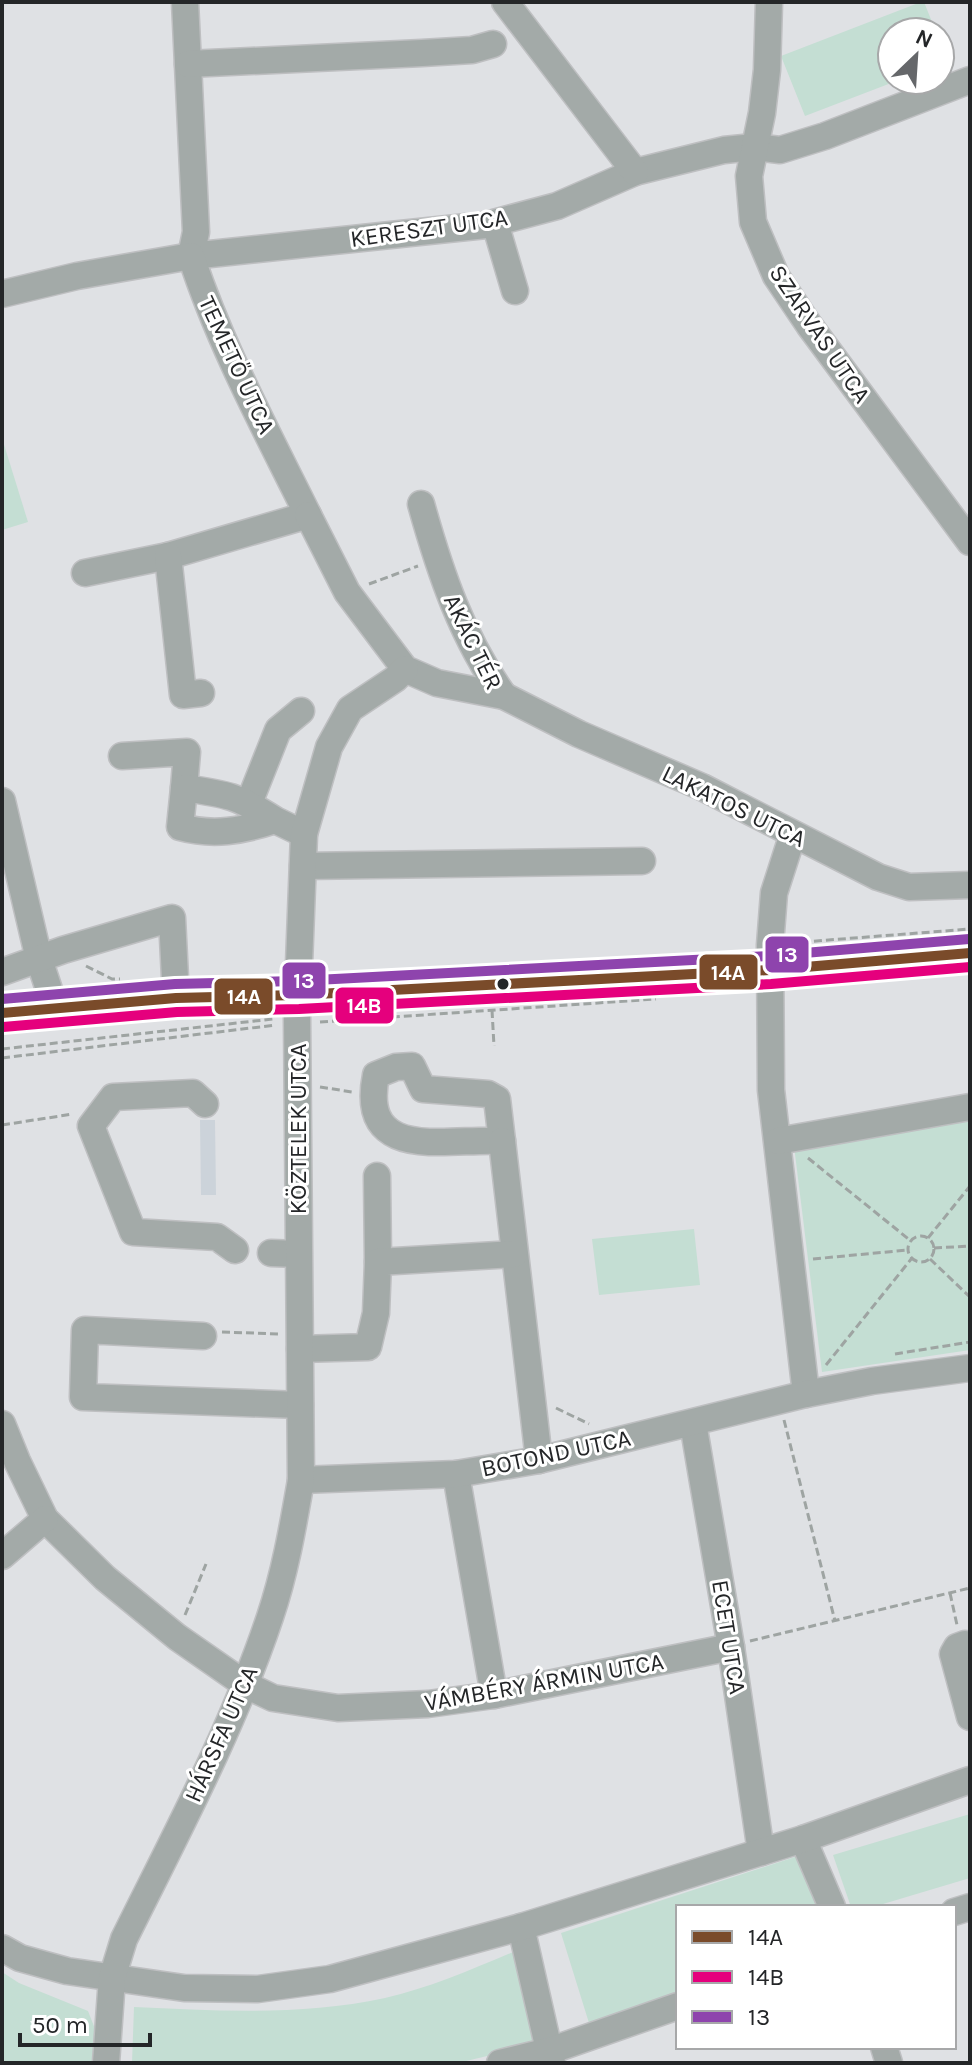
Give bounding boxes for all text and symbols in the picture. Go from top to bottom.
north arrow [876,16,956,96]
text: N [911,24,937,54]
street label: KERESZT UTCA [348,203,510,253]
street label: SZARVAS UTCA [764,260,876,408]
street label: TEMETŐ UTCA [193,292,281,438]
street label: AKÁC TÉR [438,589,509,694]
street label: LAKATOS UTCA [658,759,811,853]
line badge: 13 [764,935,810,974]
text: 13 [776,942,798,968]
line badge: 14A [698,953,759,991]
text: 14A [711,960,746,986]
line badge: 13 [281,961,327,1000]
text: 13 [293,968,315,994]
unlabelled marker [495,976,511,992]
line badge: 14A [213,977,274,1016]
text: 14A [227,984,262,1010]
line badge: 14B [334,986,395,1025]
text: 14B [346,993,382,1019]
street label: KÖZTELEK UTCA [284,1043,312,1214]
street label: BOTOND UTCA [479,1423,633,1483]
street label: ECET UTCA [706,1578,752,1696]
street label: VÁMBÉRY ÁRMIN UTCA [422,1646,666,1717]
street label: HÁRSFA UTCA [178,1661,264,1806]
legend [676,1905,956,2049]
text: 14A [748,1923,783,1951]
text: 14B [748,1963,784,1991]
scale bar [20,1997,150,2047]
text: 13 [748,2003,770,2031]
text: 50 m [32,2011,88,2039]

